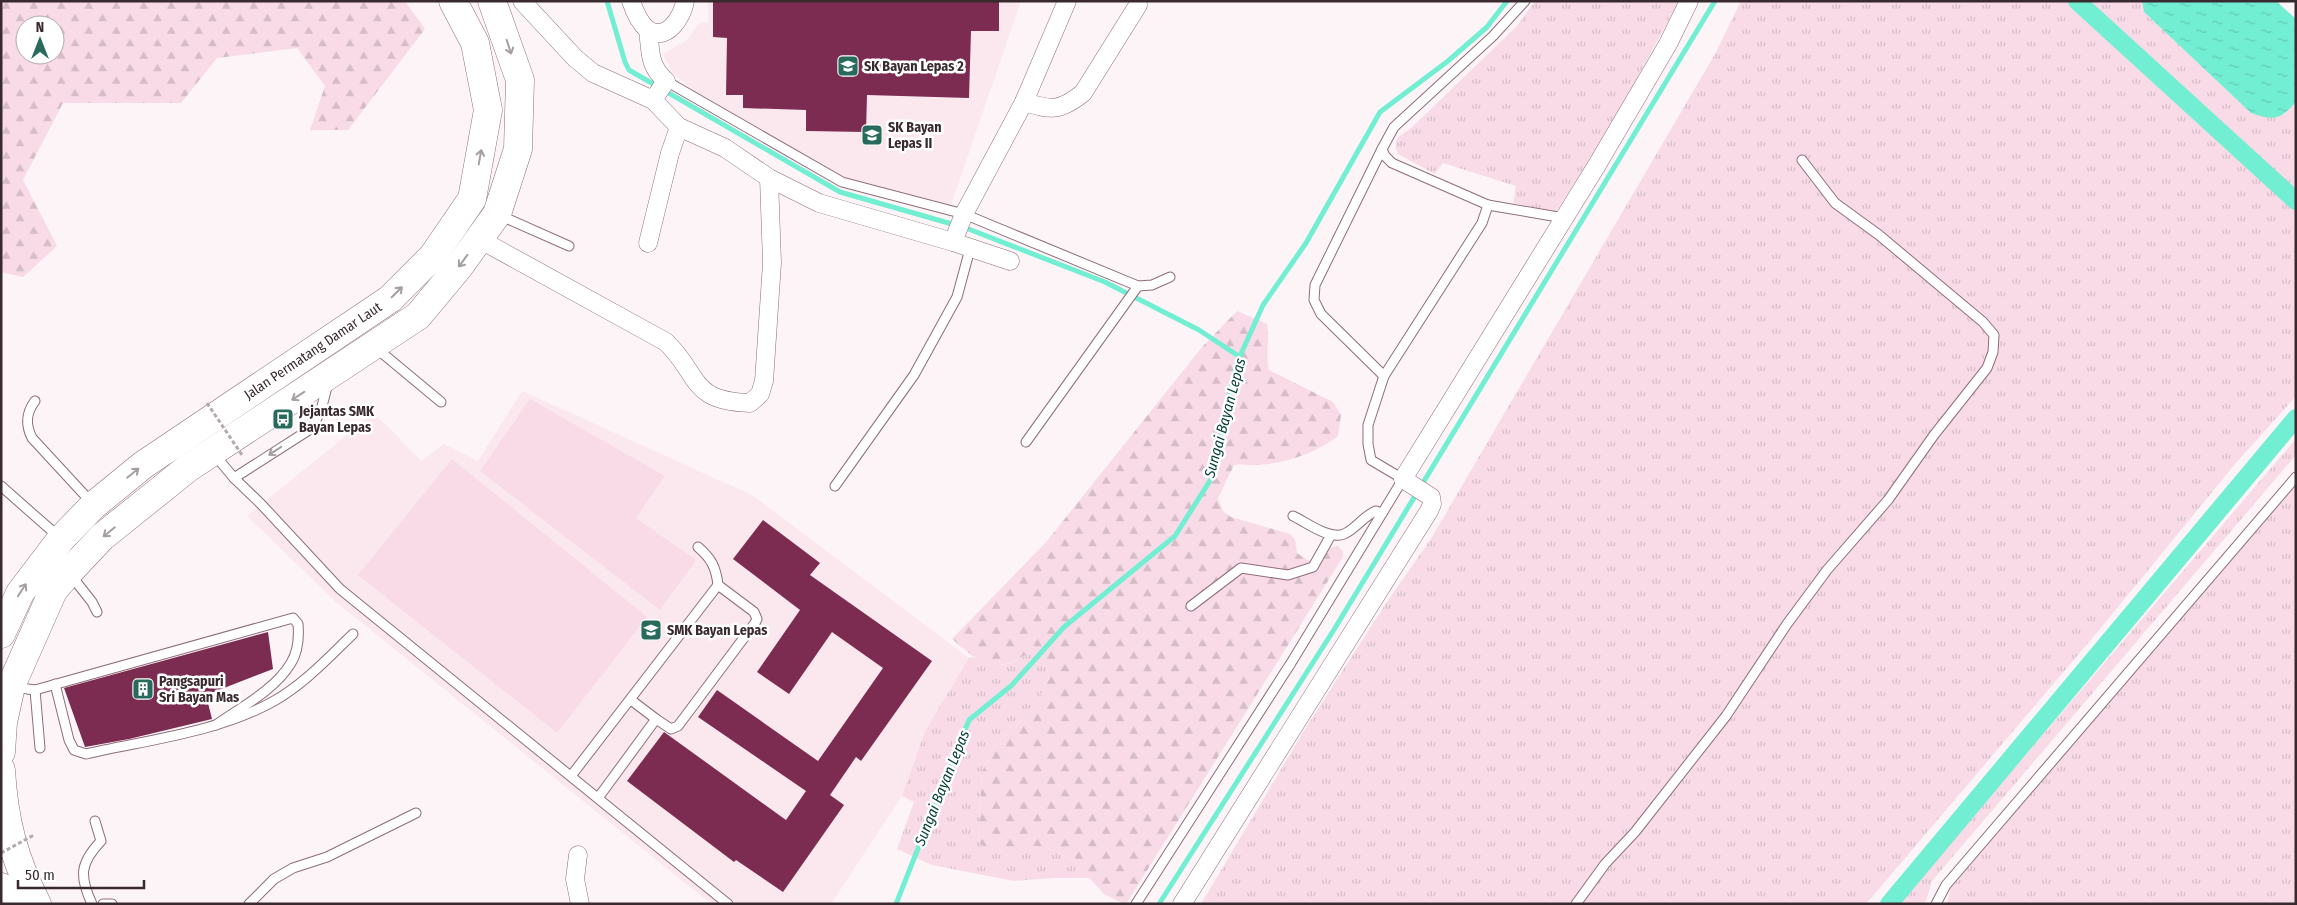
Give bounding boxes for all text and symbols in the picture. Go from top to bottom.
north arrow [15,15,65,65]
text: N [36,19,44,36]
one-way arrow [505,39,515,55]
school or university icon: SK Bayan Lepas 2 [836,54,860,78]
place label: SK Bayan Lepas 2 [864,58,964,75]
place label: SK Bayan Lepas II [888,119,942,152]
school or university icon: SK Bayan Lepas II [860,123,884,147]
one-way arrow [475,150,485,166]
one-way arrow [457,254,468,267]
one-way arrow [391,286,403,298]
street label: Jalan Permatang Damar Laut [241,298,385,403]
water label: Sungai Bayan Lepas [1200,356,1250,481]
one-way arrow [291,391,305,401]
place label: Jejantas SMK Bayan Lepas [298,403,375,436]
bus stop icon: Jejantas SMK Bayan Lepas [271,407,295,431]
one-way arrow [269,447,283,457]
one-way arrow [127,468,140,479]
one-way arrow [103,526,116,537]
one-way arrow [18,584,28,598]
school or university icon: SMK Bayan Lepas [639,618,663,642]
place label: SMK Bayan Lepas [667,622,767,639]
place label: Pangsapuri Sri Bayan Mas [159,673,239,706]
building icon: Pangsapuri Sri Bayan Mas [131,677,155,701]
water label: Sungai Bayan Lepas [910,727,974,849]
scale bar [18,858,144,890]
text: 50 m [25,866,55,884]

